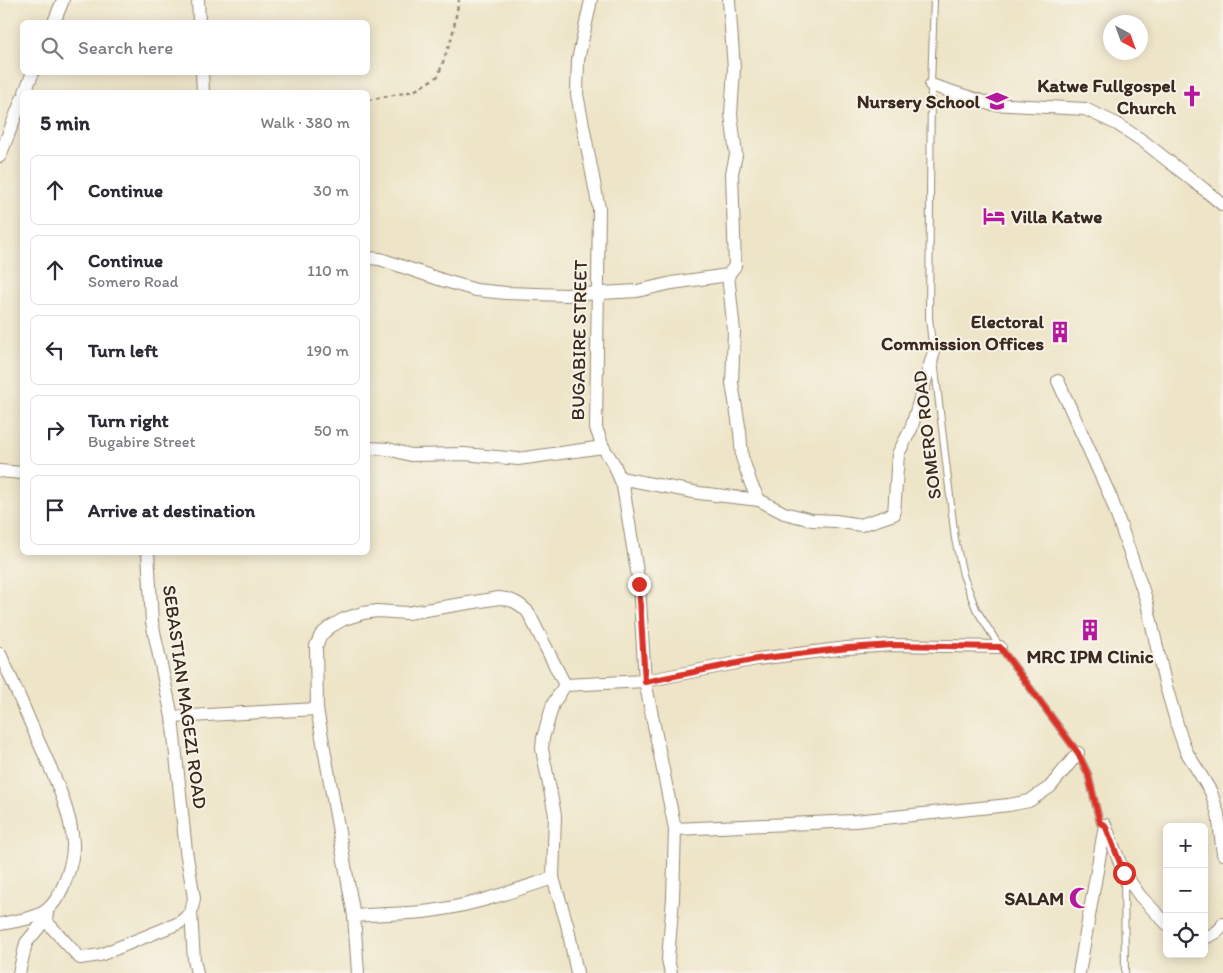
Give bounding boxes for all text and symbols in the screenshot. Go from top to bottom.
north arrow [1103,15,1148,60]
search box [20,20,370,75]
icon: search [38,34,66,62]
text: Search here [78,36,173,59]
place label: Katwe Fullgospel Church [1037,74,1177,119]
church icon: Katwe Fullgospel Church [1179,83,1205,109]
school or university icon: Nursery School [984,88,1010,114]
place label: Nursery School [857,90,981,113]
text: 5 min [40,110,90,135]
text: Walk · 380 m [260,113,350,132]
icon: ahead [41,176,69,204]
text: Continue [88,179,163,202]
text: 30 m [313,181,349,200]
hotel icon: Villa Katwe [981,203,1007,229]
place label: Villa Katwe [1011,205,1102,228]
text: Continue [88,249,163,272]
icon: ahead [41,256,69,284]
street label: BUGABIRE STREET [566,259,592,420]
text: 110 m [307,261,349,280]
text: Somero Road [88,272,178,291]
place label: Electoral Commission Offices [881,310,1045,355]
building icon: Electoral Commission Offices [1047,319,1073,345]
icon: left [41,336,69,364]
text: Turn left [88,339,158,362]
text: 190 m [306,341,349,360]
street label: SOMERO ROAD [908,369,946,501]
text: Turn right [88,409,169,432]
icon: right [41,416,69,444]
text: 50 m [314,421,349,440]
text: Bugabire Street [88,432,196,451]
icon: arrive [41,496,69,524]
text: Arrive at destination [88,499,255,522]
route end [628,573,651,596]
street label: SEBASTIAN MAGEZI ROAD [158,584,212,810]
building icon: MRC IPM Clinic [1077,617,1103,643]
place label: MRC IPM Clinic [1026,645,1154,668]
map controls [1163,823,1208,958]
button: + [1163,823,1208,868]
route start [1113,862,1136,885]
button: − [1163,868,1208,913]
mosque icon: SALAM [1067,885,1093,911]
place label: SALAM [1005,887,1064,910]
button: locate [1163,913,1208,958]

